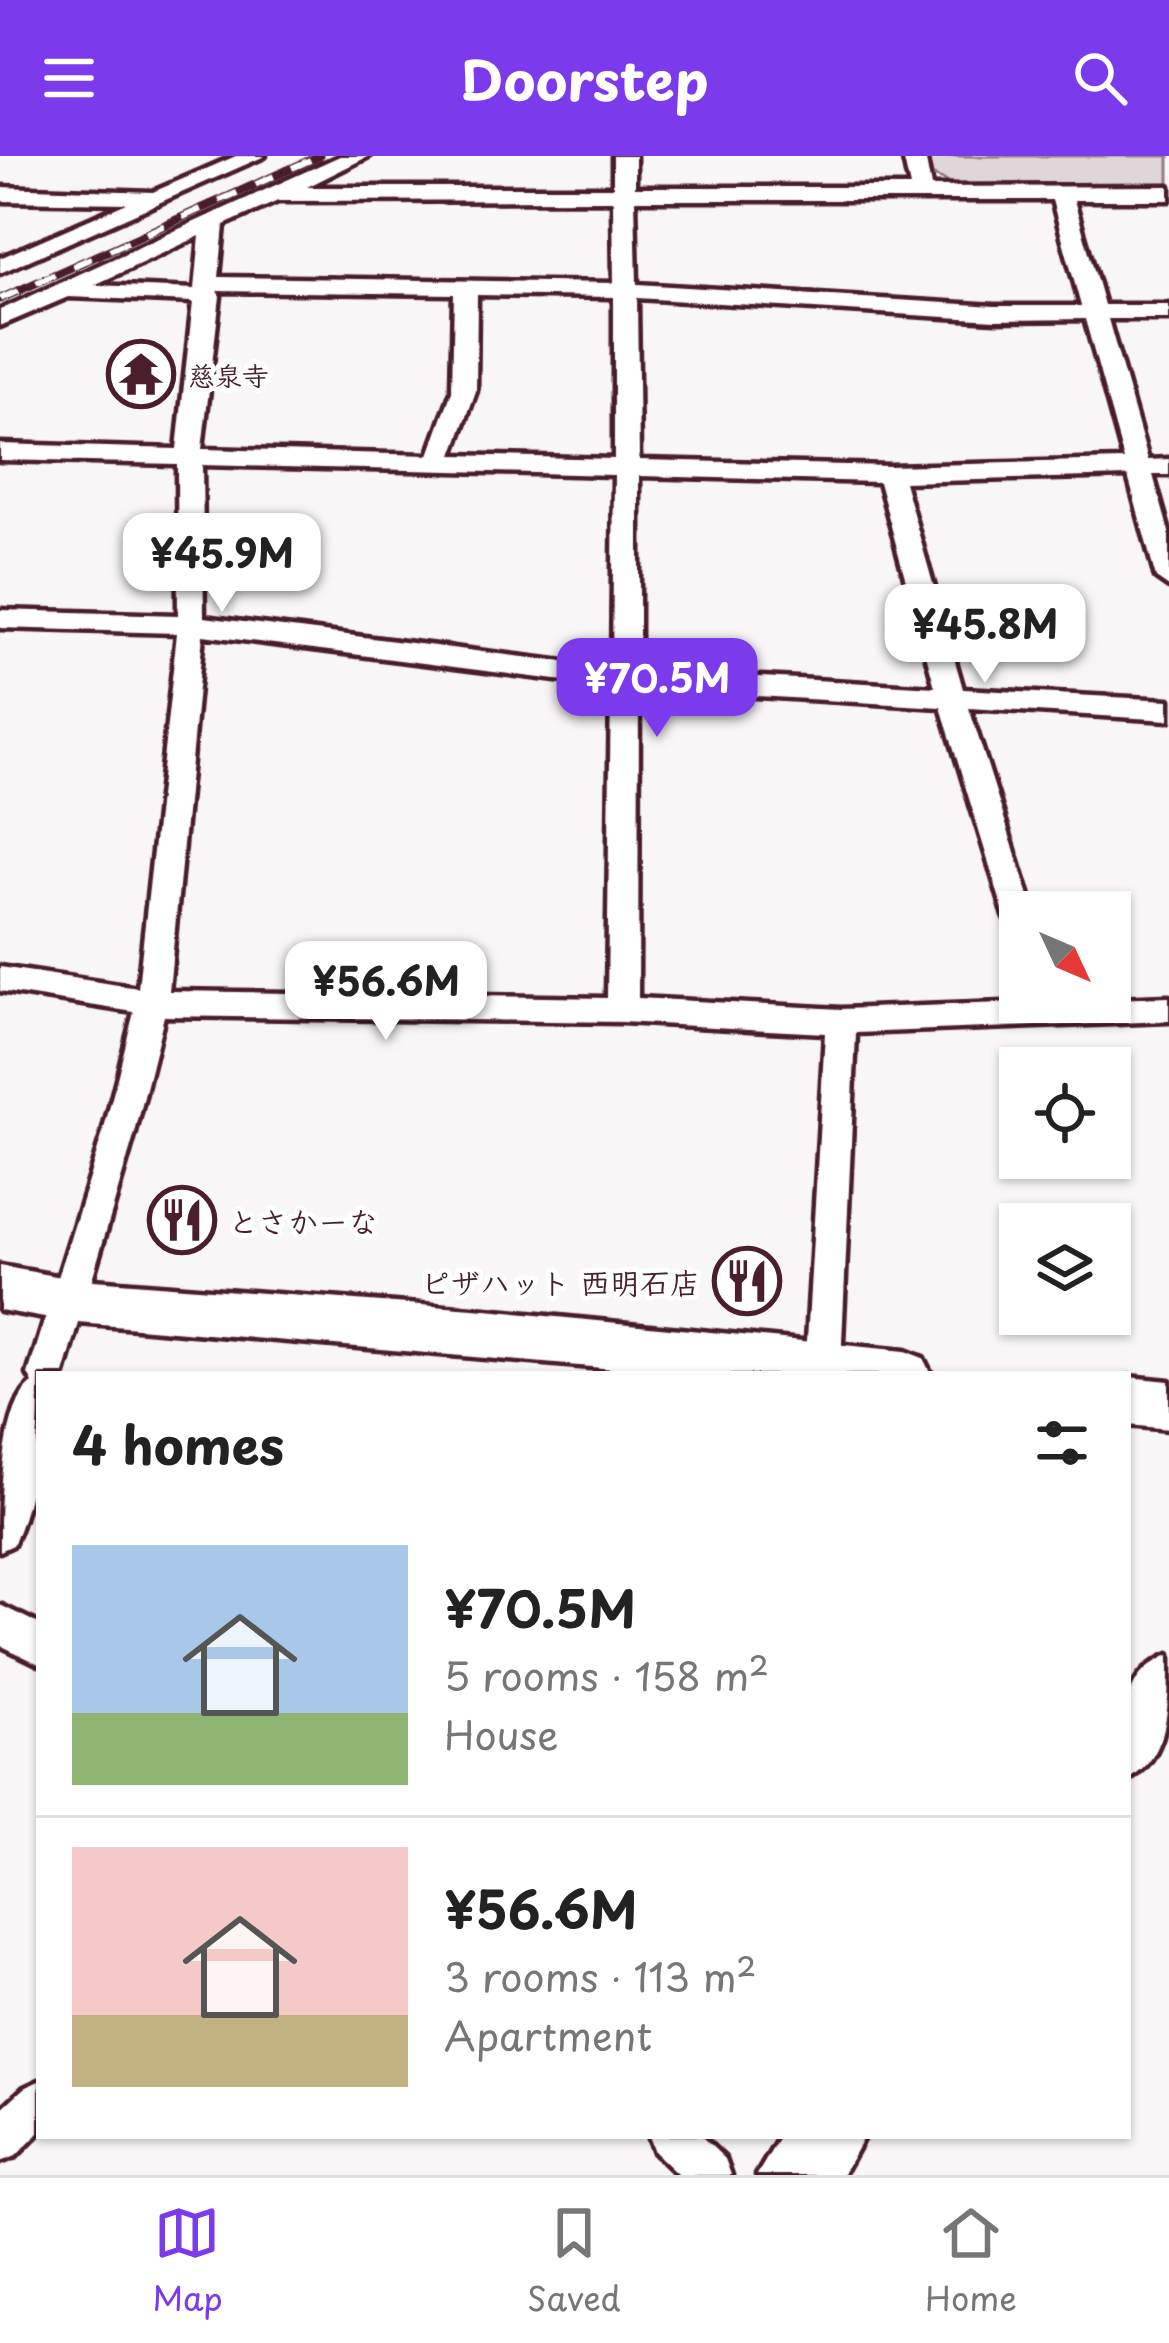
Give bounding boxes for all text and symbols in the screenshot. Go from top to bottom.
text: Doorstep [460,38,709,119]
icon: menu [36,45,102,111]
icon: search [1067,45,1133,111]
temple icon: 慈泉寺 [106,339,176,409]
place label: 慈泉寺 [188,354,269,395]
pin: ¥45.9M [124,513,320,615]
text: ¥45.9M [150,522,294,581]
pin: ¥45.8M [887,584,1083,686]
text: ¥45.8M [912,593,1058,652]
pin: ¥70.5M [559,638,755,740]
text: ¥70.5M [584,647,730,706]
north arrow [999,891,1131,1023]
map controls [999,891,1131,1335]
pin: ¥56.6M [288,941,484,1043]
text: ¥56.6M [312,950,460,1009]
button: locate [999,1047,1131,1179]
restaurant icon: とさかーな [147,1185,217,1255]
place label: とさかーな [228,1198,378,1243]
button: layers [999,1203,1131,1335]
restaurant icon: ピザハット 西明石店 [712,1246,782,1316]
place label: ピザハット 西明石店 [420,1259,700,1304]
text: 4 homes [72,1405,284,1482]
icon: filters [1029,1410,1095,1476]
text: ¥70.5M [444,1568,636,1645]
icon: home [168,1593,312,1737]
text: 5 rooms · 158 m² [444,1645,769,1704]
text: House [444,1704,558,1763]
text: ¥56.6M [444,1869,638,1946]
icon: home [168,1895,312,2039]
text: 3 rooms · 113 m² [444,1946,757,2005]
text: Apartment [444,2005,652,2064]
tab: Map [152,2200,223,2322]
tab: Saved [527,2200,621,2322]
tab: Home [925,2200,1017,2322]

